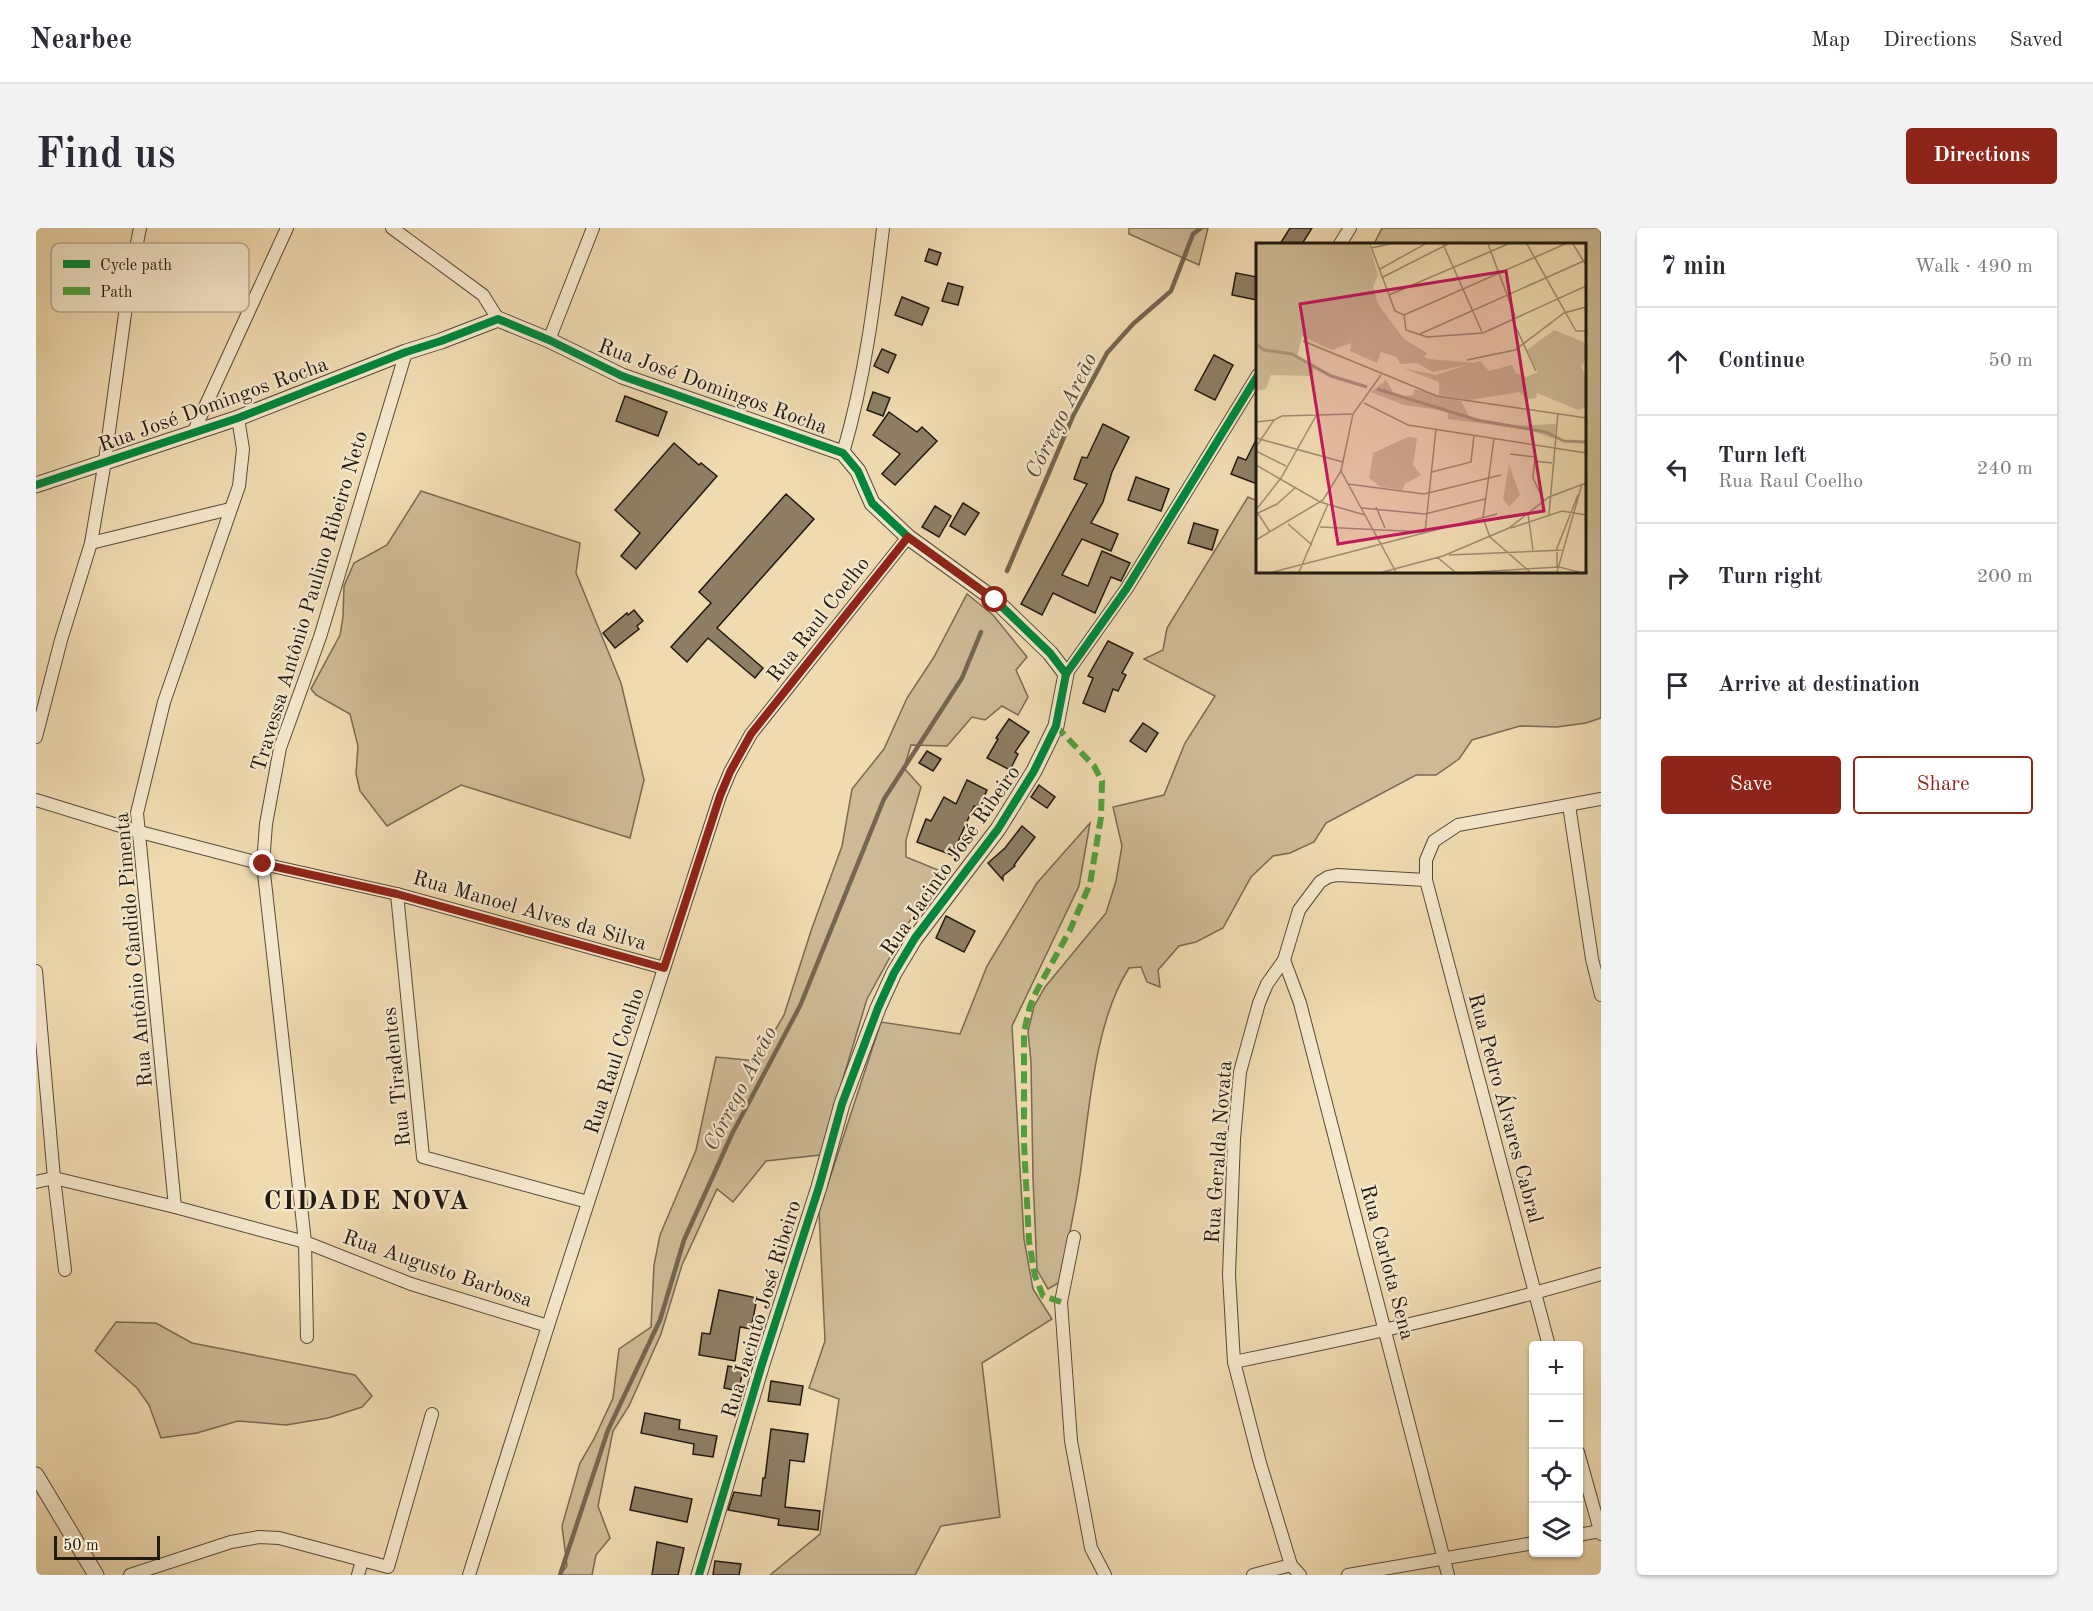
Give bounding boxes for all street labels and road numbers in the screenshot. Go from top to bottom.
street label: Rua José Domingos Rocha [595,336,830,439]
street label: Rua José Domingos Rocha [96,354,331,457]
street label: Travessa Antônio Paulino Ribeiro Neto [248,429,372,774]
street label: Rua Raul Coelho [764,553,874,686]
street label: Rua Jacinto José Ribeiro [878,762,1025,960]
street label: Rua Antônio Cândido Pimenta [112,811,157,1088]
street label: Rua Manoel Alves da Silva [410,868,649,955]
street label: Rua Raul Coelho [582,986,649,1137]
street label: Rua Pedro Álvares Cabral [1464,990,1549,1226]
street label: Rua Tiradentes [380,1006,415,1148]
street label: Rua Geralda Novata [1203,1060,1236,1244]
street label: Rua Carlota Sena [1356,1183,1417,1342]
street label: Rua Jacinto José Ribeiro [719,1198,806,1421]
street label: Rua Augusto Barbosa [340,1227,535,1312]

